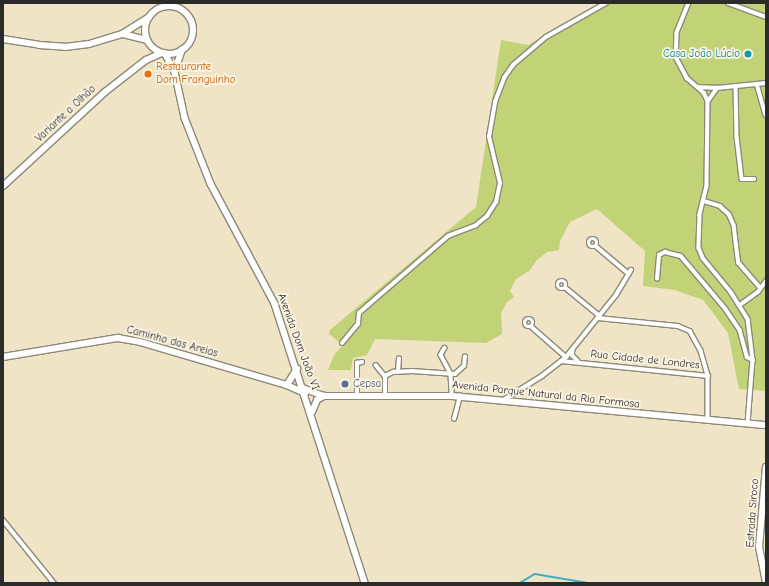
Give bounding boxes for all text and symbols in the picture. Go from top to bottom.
place label: Casa João Lúcio [663,47,740,61]
marker: Casa João Lúcio [743,49,753,59]
place label: Restaurante Dom Franguinho [156,61,236,87]
marker: Restaurante Dom Franguinho [143,69,153,79]
street label: Variante a Olhão [33,83,99,145]
street label: Avenida Dom João VI [274,292,322,392]
street label: Caminho das Areias [125,323,219,361]
street label: Rua Cidade de Londres [590,348,700,372]
place label: Cepsa [353,377,381,391]
marker: Cepsa [340,379,350,389]
street label: Avenida Parque Natural da Ria Formosa [452,379,640,411]
street label: Estrada Siroco [744,478,762,548]

